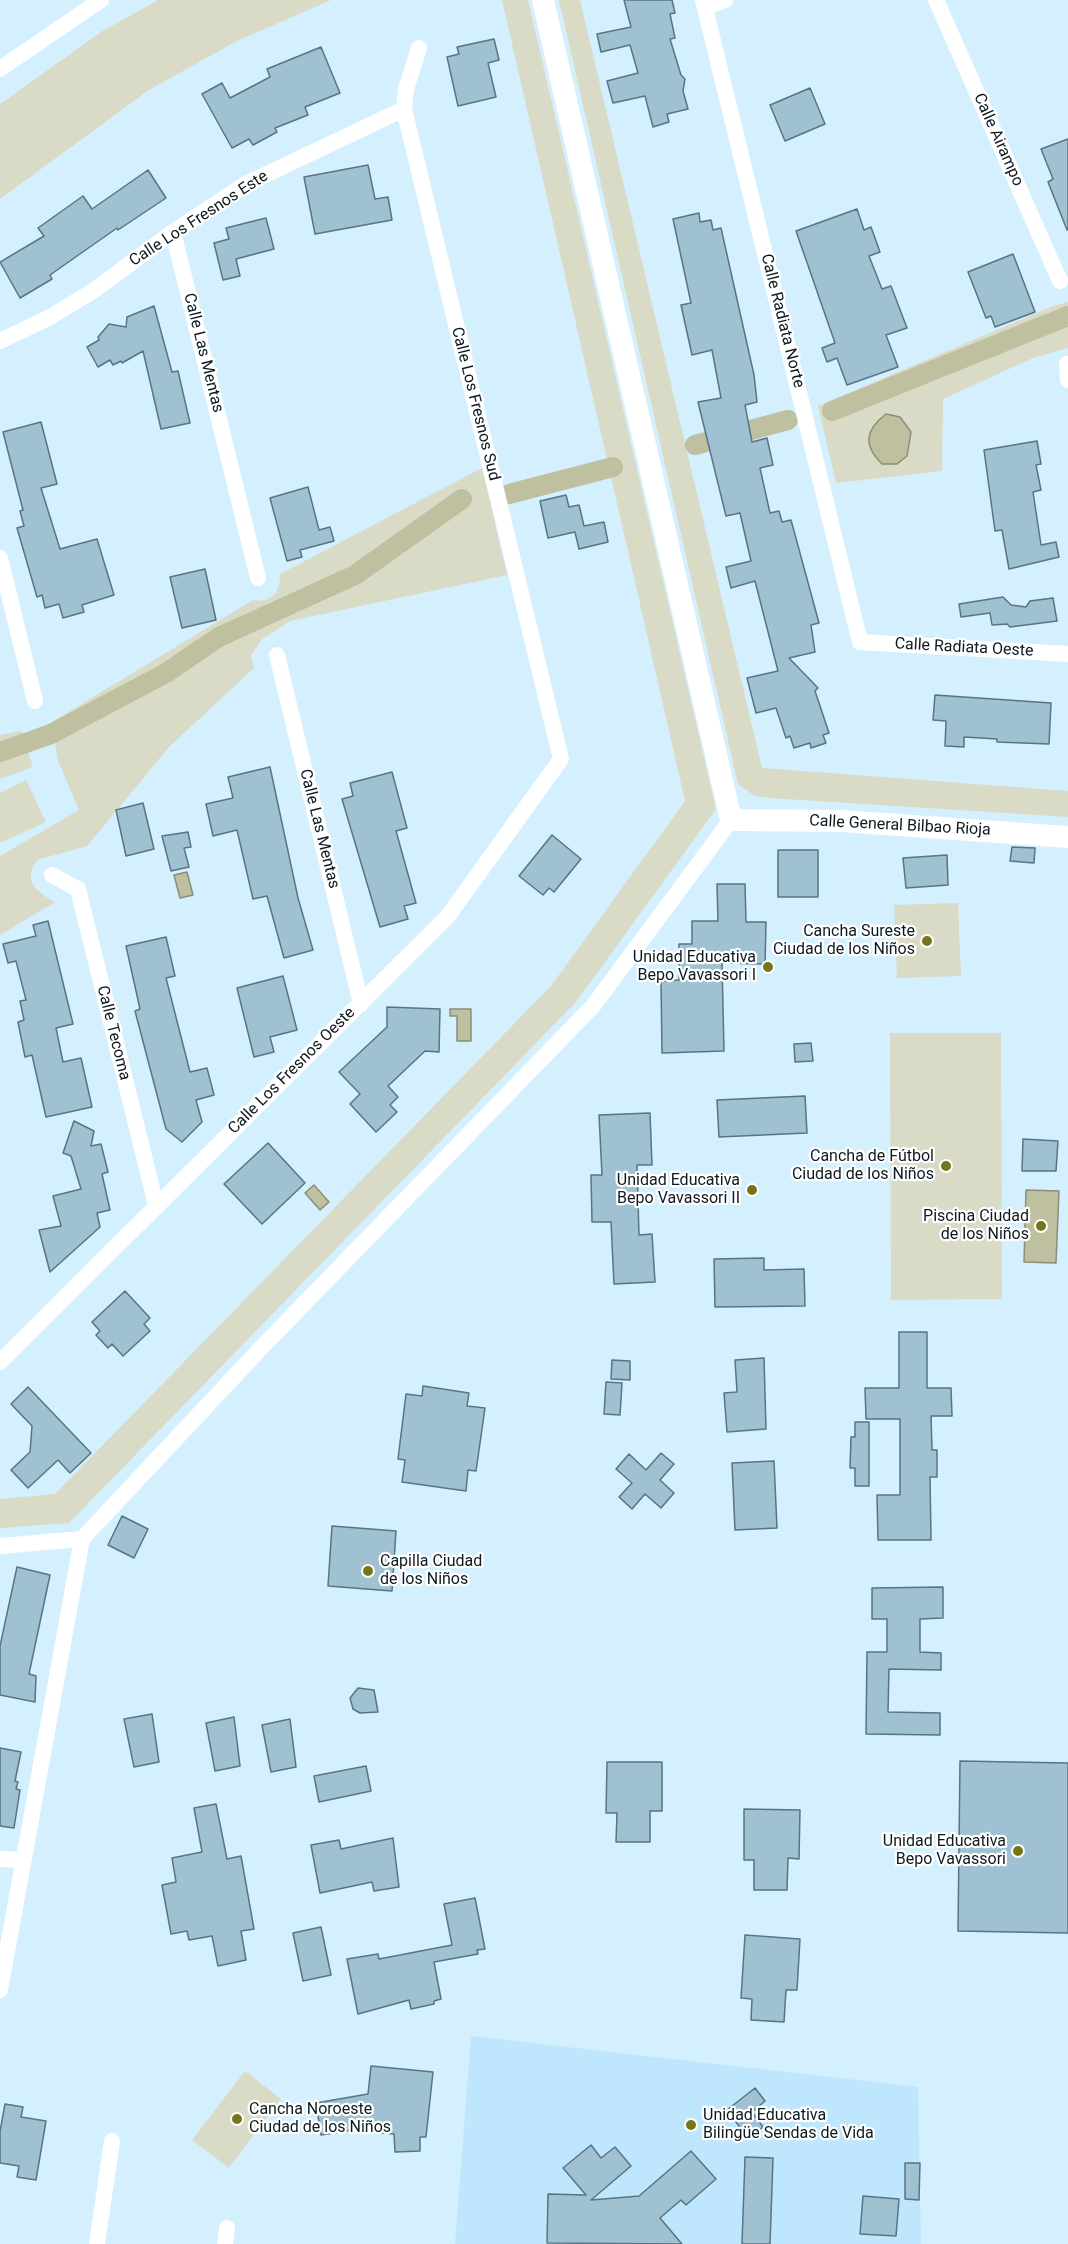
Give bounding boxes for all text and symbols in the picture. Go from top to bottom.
street label: Calle Airampo [969,91,1027,189]
street label: Calle Los Fresnos Este [126,167,272,271]
street label: Calle Radiata Norte [756,252,808,390]
street label: Calle Las Mentas [179,291,227,415]
street label: Calle Los Fresnos Sud [447,325,503,483]
street label: Calle Radiata Oeste [894,635,1034,661]
street label: Calle Las Mentas [295,767,343,891]
street label: Calle General Bilbao Rioja [809,812,991,840]
place label: Cancha Sureste Ciudad de los Niños [773,922,915,960]
marker: Cancha Sureste Ciudad de los Niños [920,934,934,948]
place label: Unidad Educativa Bepo Vavassori I [633,948,756,986]
marker: Unidad Educativa Bepo Vavassori I [761,960,775,974]
street label: Calle Tecoma [92,984,134,1082]
street label: Calle Los Fresnos Oeste [225,1004,359,1138]
place label: Cancha de Fútbol Ciudad de los Niños [792,1147,934,1185]
marker: Cancha de Fútbol Ciudad de los Niños [939,1159,953,1173]
place label: Unidad Educativa Bepo Vavassori II [617,1171,740,1209]
marker: Unidad Educativa Bepo Vavassori II [745,1183,759,1197]
place label: Piscina Ciudad de los Niños [923,1207,1029,1245]
marker: Piscina Ciudad de los Niños [1034,1219,1048,1233]
place label: Capilla Ciudad de los Niños [380,1552,482,1590]
marker: Capilla Ciudad de los Niños [361,1564,375,1578]
place label: Unidad Educativa Bepo Vavassori [883,1832,1006,1870]
marker: Unidad Educativa Bepo Vavassori [1011,1844,1025,1858]
place label: Cancha Noroeste Ciudad de los Niños [249,2100,391,2138]
place label: Unidad Educativa Bilingüe Sendas de Vida [703,2106,874,2144]
marker: Cancha Noroeste Ciudad de los Niños [230,2112,244,2126]
marker: Unidad Educativa Bilingüe Sendas de Vida [684,2118,698,2132]

